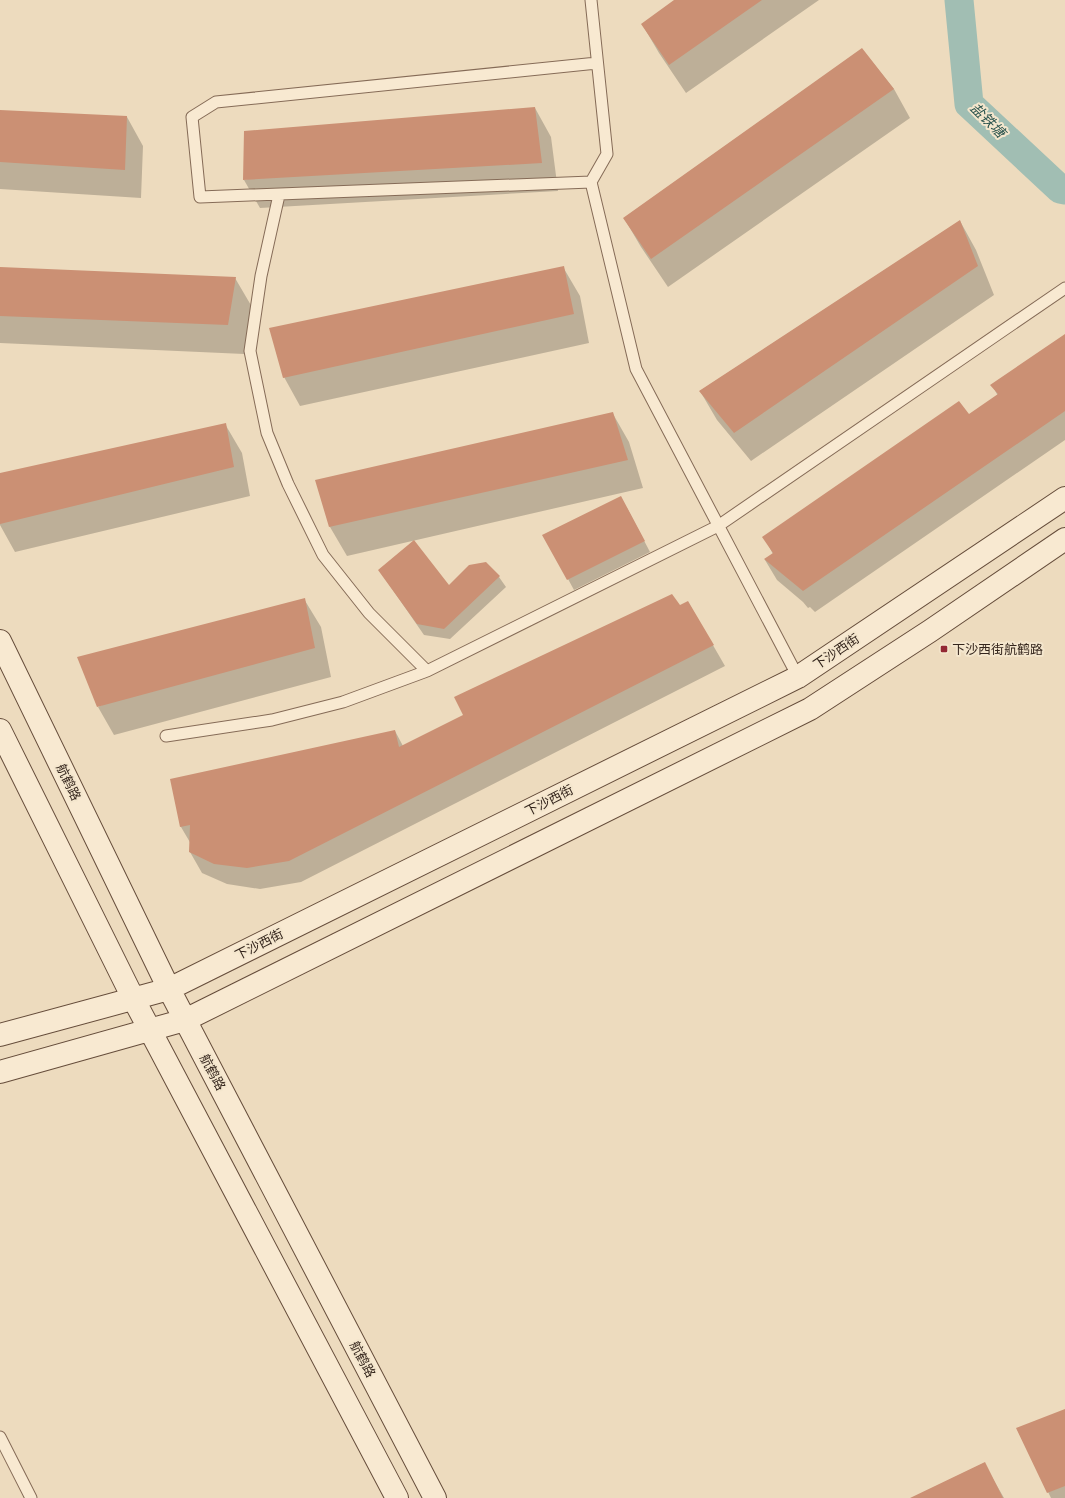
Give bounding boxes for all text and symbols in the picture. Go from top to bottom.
water label: 盐铁塘 [967,97,1012,143]
street label: 下沙西街 [809,628,863,673]
place label: 下沙西街航鹤路 [952,639,1043,658]
marker: 下沙西街航鹤路 [939,644,949,654]
street label: 航鹤路 [52,760,87,803]
street label: 下沙西街 [521,779,576,820]
street label: 下沙西街 [231,923,286,964]
street label: 航鹤路 [196,1050,231,1093]
street label: 航鹤路 [346,1337,381,1380]

